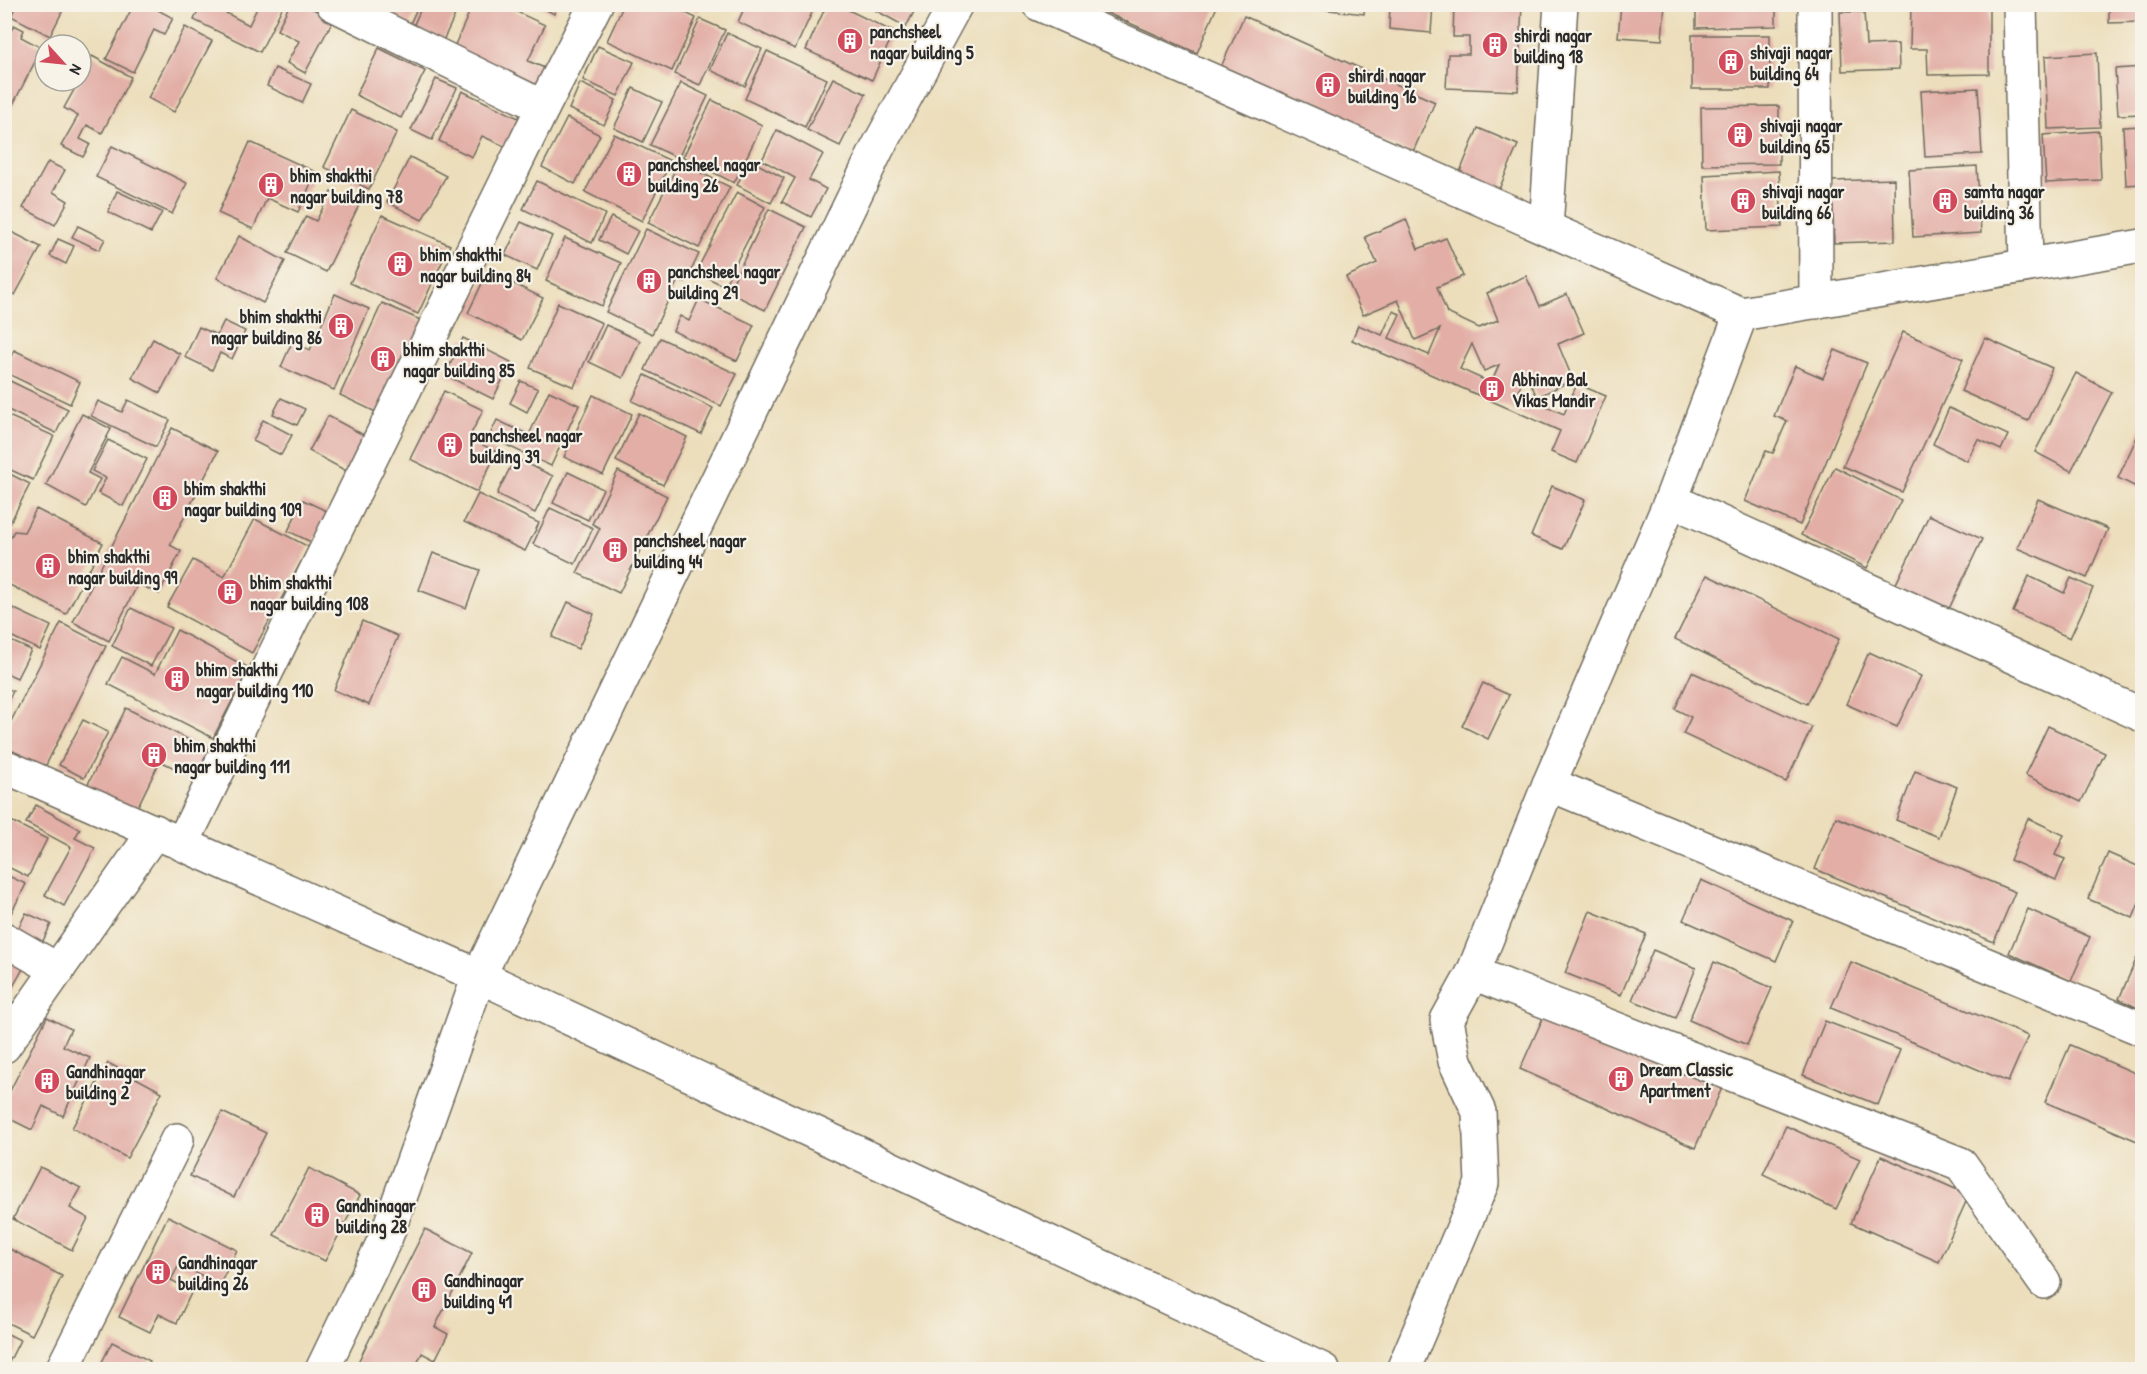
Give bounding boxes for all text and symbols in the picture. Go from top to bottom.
place label: panchsheel nagar building 5 [870,19,974,66]
place label: shirdi nagar building 18 [1514,23,1592,70]
building icon: panchsheel nagar building 5 [835,26,865,56]
building icon: shirdi nagar building 18 [1480,30,1510,60]
north arrow [33,33,93,93]
place label: shivaji nagar building 64 [1750,40,1832,87]
building icon: shivaji nagar building 64 [1716,47,1746,77]
text: N [64,61,88,79]
place label: shirdi nagar building 16 [1348,63,1426,110]
building icon: shirdi nagar building 16 [1313,70,1343,100]
place label: shivaji nagar building 65 [1760,113,1842,160]
building icon: shivaji nagar building 65 [1725,120,1755,150]
place label: panchsheel nagar building 26 [648,152,760,199]
building icon: panchsheel nagar building 26 [614,159,644,189]
place label: bhim shakthi nagar building 78 [290,163,403,210]
building icon: bhim shakthi nagar building 78 [256,170,286,200]
place label: shivaji nagar building 66 [1762,179,1844,226]
place label: samta nagar building 36 [1964,179,2045,226]
building icon: shivaji nagar building 66 [1728,186,1758,216]
building icon: samta nagar building 36 [1930,186,1960,216]
place label: bhim shakthi nagar building 84 [420,242,531,289]
building icon: bhim shakthi nagar building 84 [385,249,415,279]
place label: panchsheel nagar building 29 [668,259,780,306]
building icon: panchsheel nagar building 29 [634,266,664,296]
place label: bhim shakthi nagar building 86 [211,304,322,351]
building icon: bhim shakthi nagar building 86 [326,311,356,341]
place label: bhim shakthi nagar building 85 [403,337,515,384]
building icon: bhim shakthi nagar building 85 [368,344,398,374]
place label: Abhinav Bal Vikas Mandir [1512,367,1596,413]
building icon: Abhinav Bal Vikas Mandir [1477,374,1507,404]
place label: panchsheel nagar building 39 [470,423,582,470]
building icon: panchsheel nagar building 39 [435,430,465,460]
place label: bhim shakthi nagar building 109 [184,476,302,523]
building icon: bhim shakthi nagar building 109 [150,483,180,513]
place label: panchsheel nagar building 44 [634,528,746,575]
building icon: panchsheel nagar building 44 [600,535,630,565]
place label: bhim shakthi nagar building 99 [68,544,178,591]
building icon: bhim shakthi nagar building 99 [33,551,63,581]
place label: bhim shakthi nagar building 108 [250,570,369,617]
building icon: bhim shakthi nagar building 108 [215,577,245,607]
place label: bhim shakthi nagar building 110 [196,657,313,704]
building icon: bhim shakthi nagar building 110 [162,664,192,694]
place label: bhim shakthi nagar building 111 [174,733,290,780]
building icon: bhim shakthi nagar building 111 [139,740,169,770]
place label: Dream Classic Apartment [1640,1057,1734,1104]
place label: Gandhinagar building 2 [66,1059,146,1106]
building icon: Dream Classic Apartment [1606,1064,1636,1094]
building icon: Gandhinagar building 2 [32,1066,62,1096]
place label: Gandhinagar building 28 [336,1193,416,1240]
building icon: Gandhinagar building 28 [302,1200,332,1230]
place label: Gandhinagar building 26 [178,1250,258,1297]
building icon: Gandhinagar building 26 [143,1257,173,1287]
place label: Gandhinagar building 41 [444,1268,524,1315]
building icon: Gandhinagar building 41 [409,1275,439,1305]

